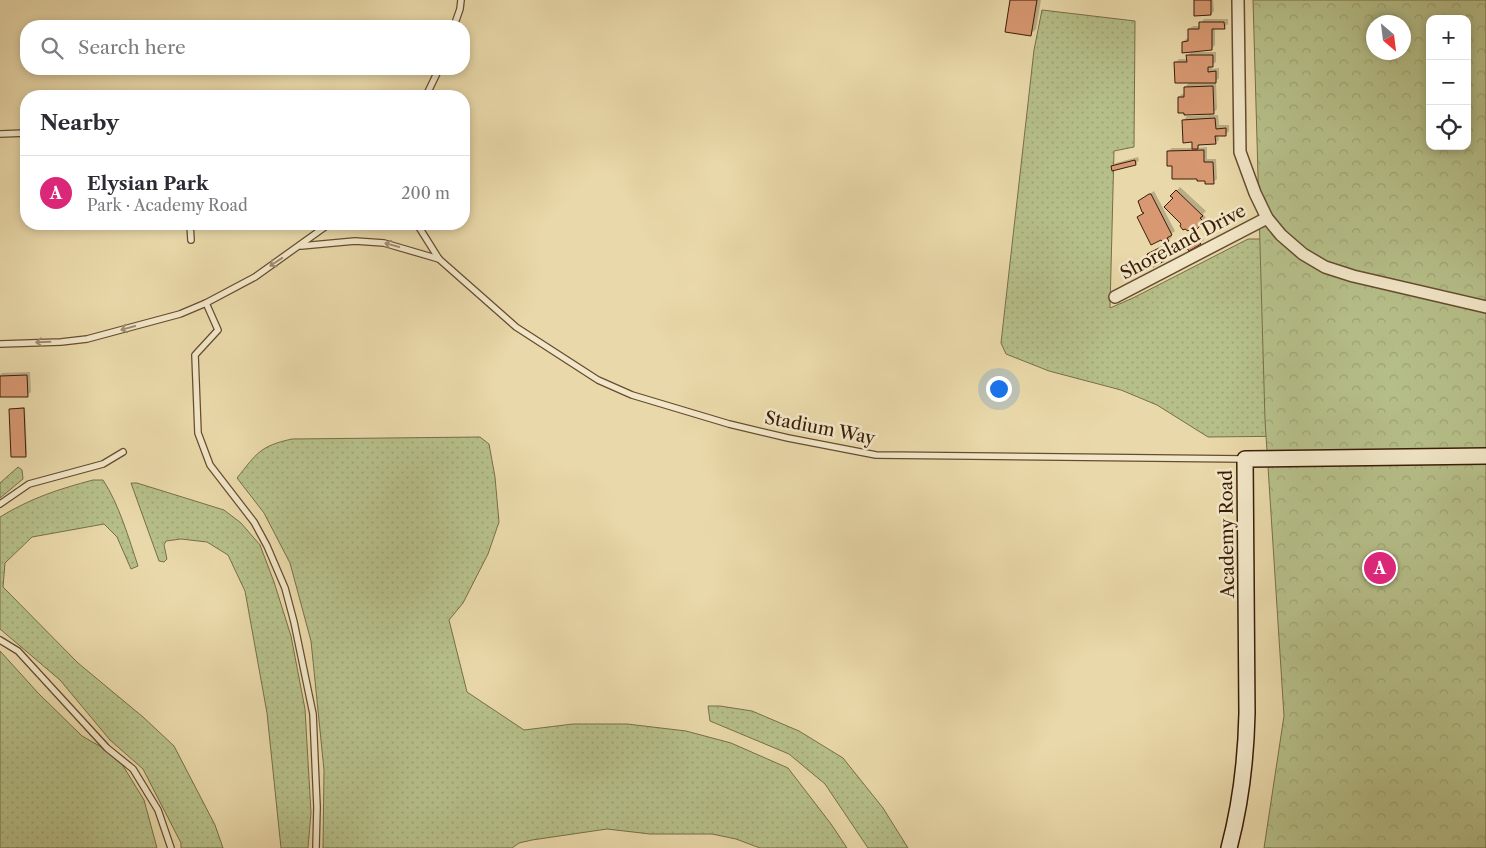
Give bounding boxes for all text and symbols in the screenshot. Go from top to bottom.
north arrow [1366,15,1411,60]
map controls [1426,15,1471,150]
button: + [1426,15,1471,60]
search box [20,20,470,75]
icon: search [38,34,66,62]
text: Search here [78,36,186,59]
button: − [1426,60,1471,105]
button: locate [1426,105,1471,150]
text: Nearby [40,110,119,135]
text: Elysian Park [87,172,209,195]
text: A [50,183,62,203]
text: 200 m [401,183,450,203]
text: Park · Academy Road [87,195,248,215]
street label: Shoreland Drive [1116,200,1250,284]
one-way arrow [384,240,400,250]
one-way arrow [269,257,283,267]
one-way arrow [121,323,137,333]
one-way arrow [36,338,52,347]
your location [986,376,1012,402]
street label: Stadium Way [763,406,878,450]
street label: Academy Road [1215,470,1239,599]
pin: A [1364,549,1396,587]

